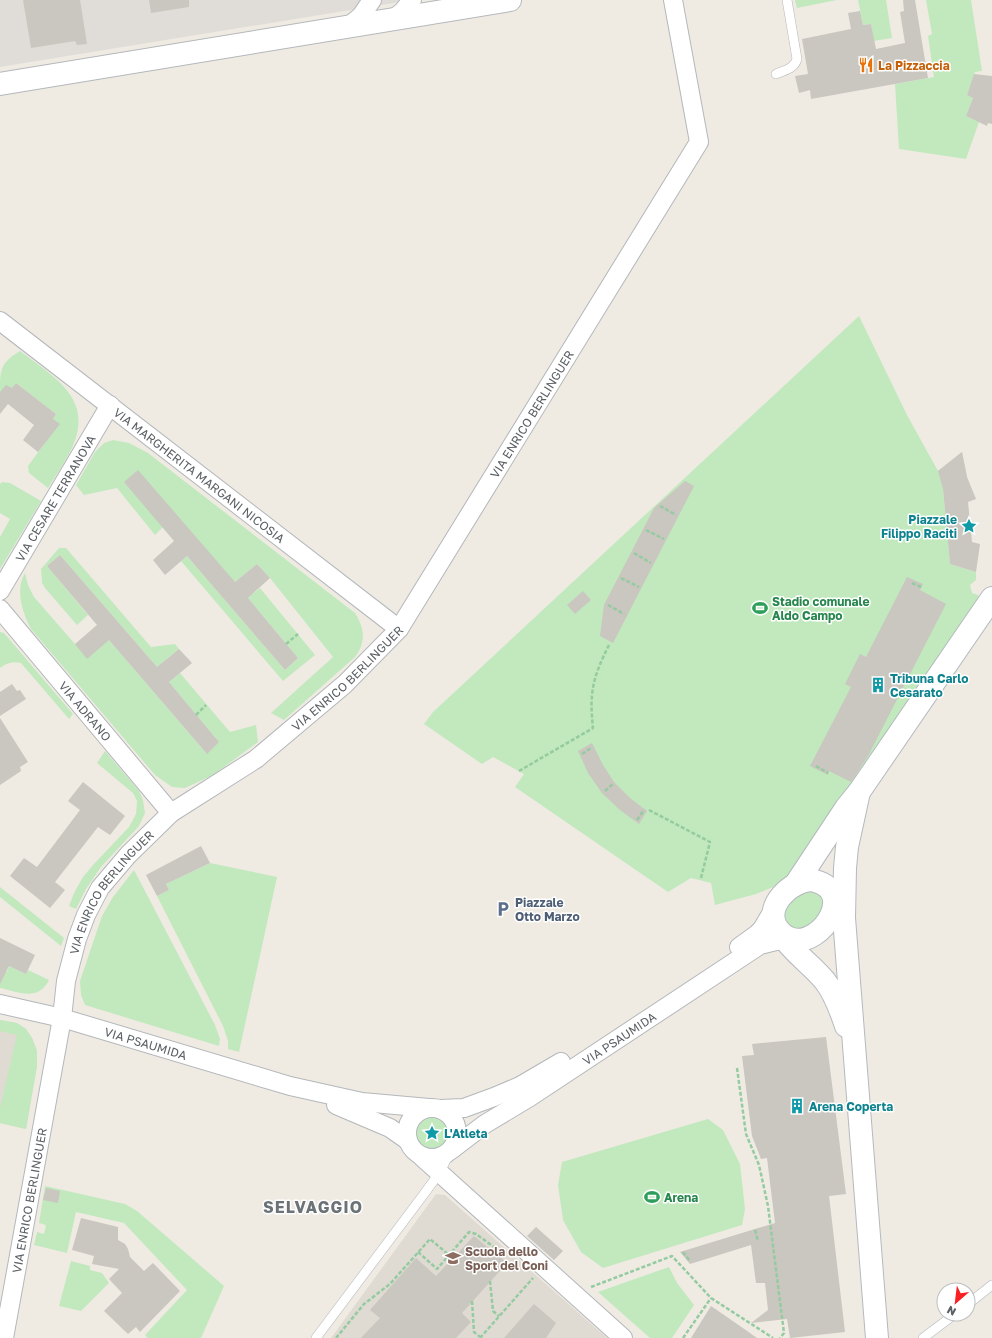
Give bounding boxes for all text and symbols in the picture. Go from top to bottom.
restaurant icon: La Pizzaccia [857,56,875,74]
place label: La Pizzaccia [878,58,950,73]
street label: VIA ENRICO BERLINGUER [486,347,577,481]
street label: VIA MARGHERITA MARGANI NICOSIA [111,404,288,546]
street label: VIA CESARE TERRANOVA [12,432,98,564]
place label: Piazzale Filippo Raciti [881,512,957,541]
place icon: Piazzale Filippo Raciti [960,517,978,535]
place label: Stadio comunale Aldo Campo [772,594,870,623]
sports icon: Stadio comunale Aldo Campo [751,599,769,617]
street label: VIA ENRICO BERLINGUER [288,622,406,734]
place label: Tribuna Carlo Cesarato [890,671,968,700]
building icon: Tribuna Carlo Cesarato [869,676,887,694]
street label: VIA ADRANO [56,678,115,744]
street label: VIA ENRICO BERLINGUER [66,827,157,956]
place label: Piazzale Otto Marzo [515,895,580,924]
parking icon: Piazzale Otto Marzo [494,900,512,918]
street label: VIA PSAUMIDA [579,1008,659,1068]
street label: VIA PSAUMIDA [103,1024,189,1062]
building icon: Arena Coperta [788,1097,806,1115]
place label: Arena Coperta [809,1099,893,1114]
place icon: L'Atleta [423,1124,441,1142]
street label: VIA ENRICO BERLINGUER [8,1126,49,1274]
place label: L'Atleta [444,1126,488,1141]
sports icon: Arena [643,1188,661,1206]
place label: Arena [664,1190,698,1205]
district label: SELVAGGIO [263,1197,363,1217]
place label: Scuola dello Sport del Coni [465,1244,548,1273]
school or university icon: Scuola dello Sport del Coni [444,1249,462,1267]
north arrow [936,1282,976,1322]
text: N [944,1304,958,1319]

